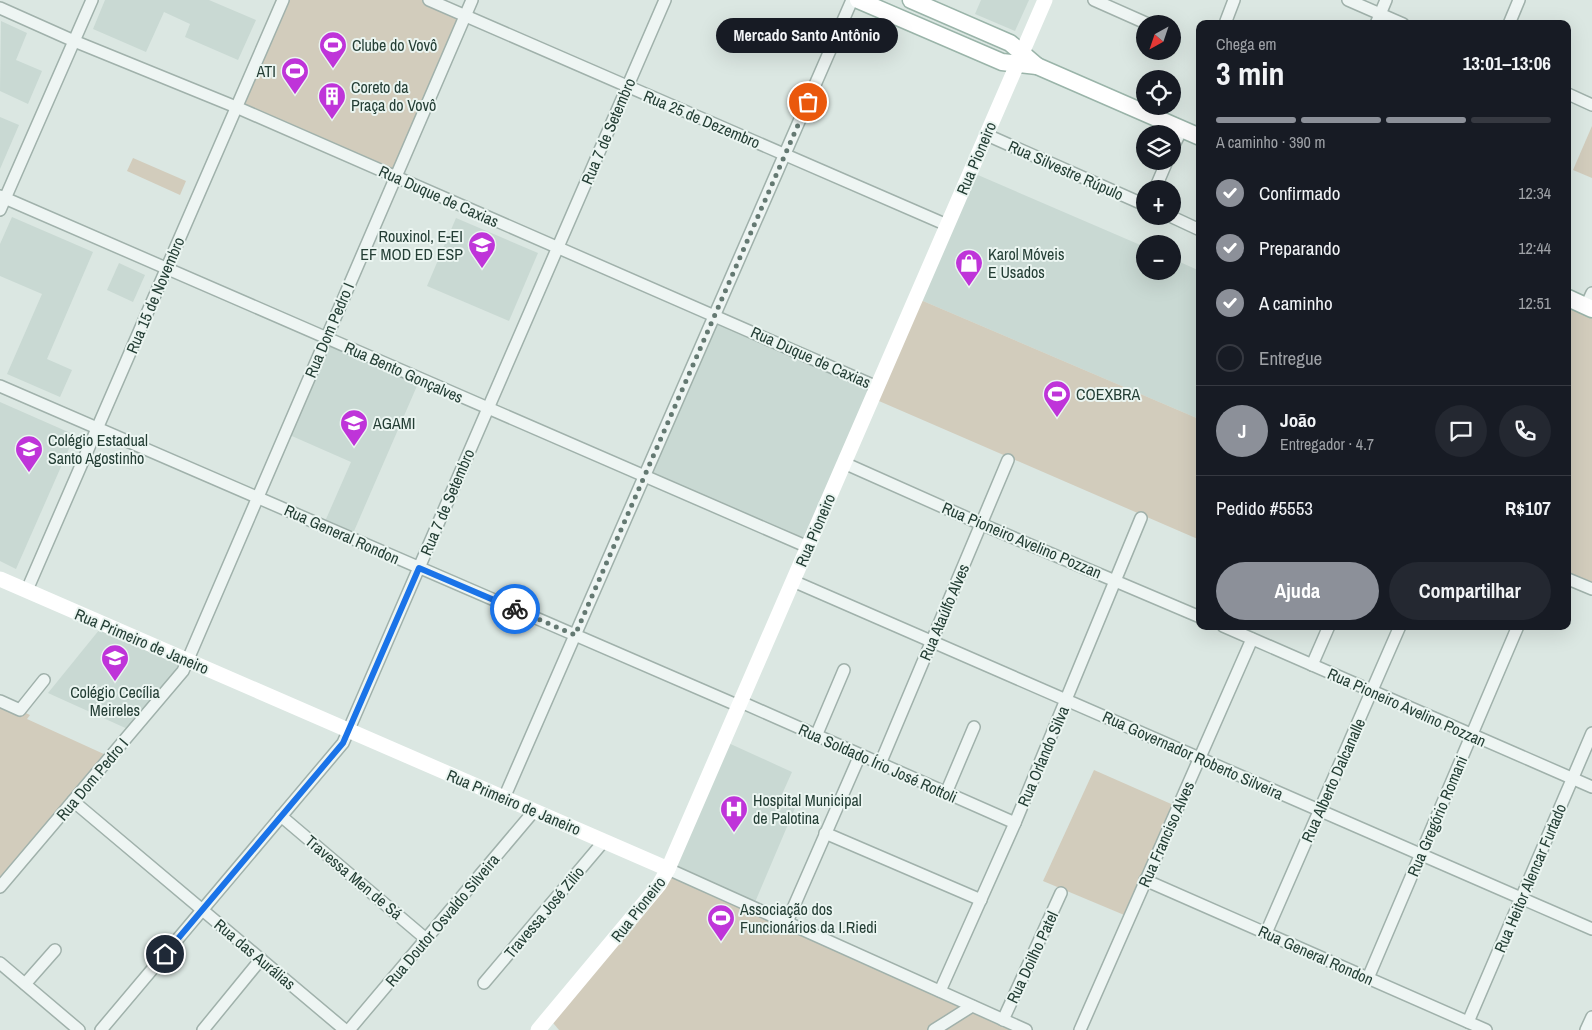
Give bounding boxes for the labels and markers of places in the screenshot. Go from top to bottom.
callout: Mercado Santo Antônio [717,17,899,52]
sports icon: Clube do Vovô [318,30,348,69]
place label: Clube do Vovô [352,34,437,56]
sports icon: ATI [280,56,310,95]
place label: ATI [256,60,276,82]
place label: Coreto da Praça do Vovô [351,76,436,116]
building icon: Coreto da Praça do Vovô [317,81,347,120]
pin [787,81,829,123]
place label: Rouxinol, E-EI EF MOD ED ESP [360,225,463,265]
school or university icon: Rouxinol, E-EI EF MOD ED ESP [467,230,497,269]
place label: Karol Móveis E Usados [988,243,1065,283]
shop icon: Karol Móveis E Usados [954,248,984,287]
sports icon: COEXBRA [1042,379,1072,418]
place label: COEXBRA [1076,383,1140,405]
school or university icon: AGAMI [339,408,369,447]
place label: AGAMI [372,412,415,434]
place label: Colégio Estadual Santo Agostinho [48,429,148,469]
school or university icon: Colégio Estadual Santo Agostinho [14,434,44,473]
school or university icon: Colégio Cecília Meireles [100,643,130,682]
place label: Colégio Cecília Meireles [70,681,161,721]
place label: Hospital Municipal de Palotina [753,789,862,829]
hospital icon: Hospital Municipal de Palotina [719,794,749,833]
place label: Associação dos Funcionários da I.Riedi [739,898,877,938]
sports icon: Associação dos Funcionários da I.Riedi [706,903,736,942]
pin [144,933,186,975]

